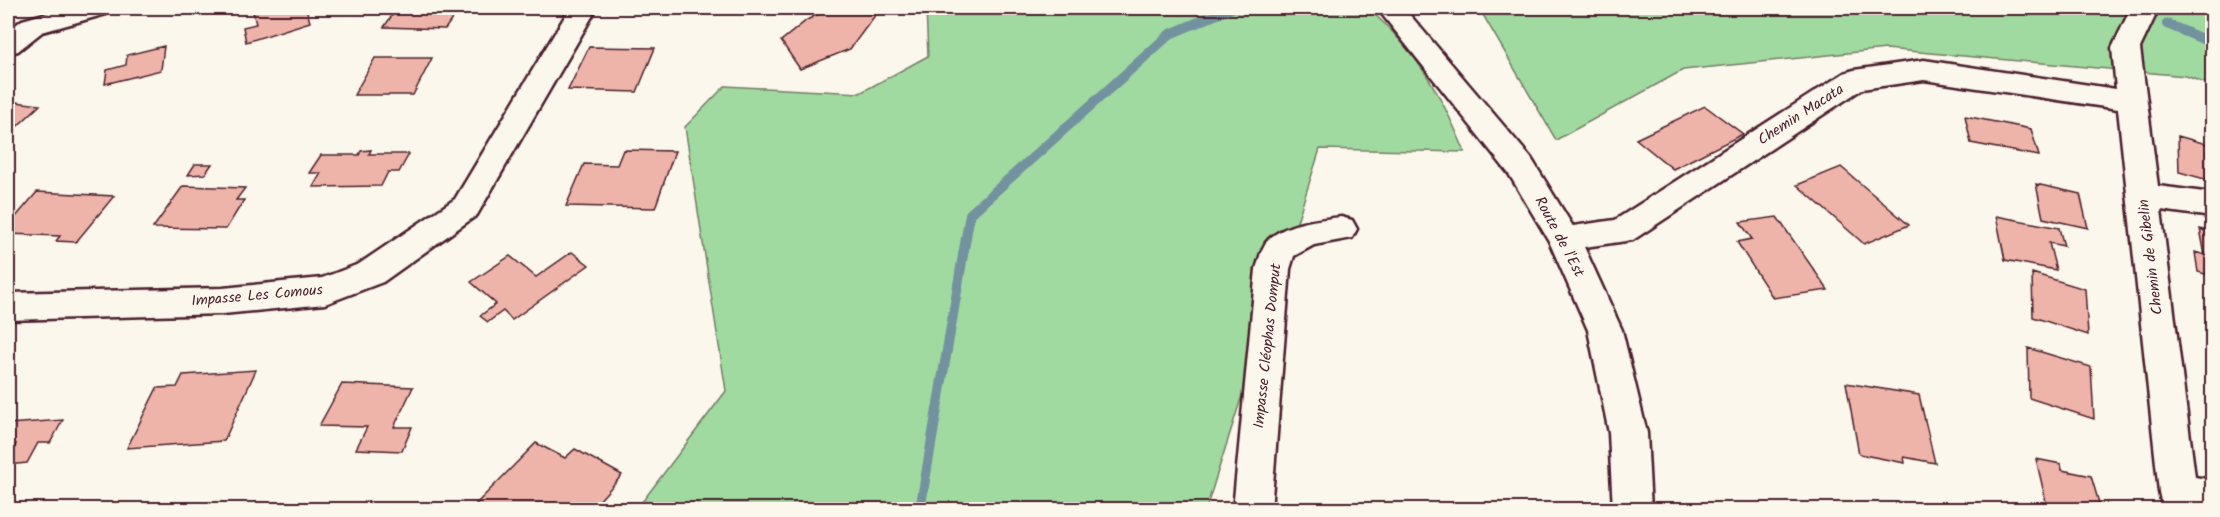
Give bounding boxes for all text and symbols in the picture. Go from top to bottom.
street label: Chemin Macata [1753,78,1849,152]
street label: Route de l'Est [1528,192,1590,282]
street label: Chemin de Gibelin [2132,198,2170,316]
street label: Impasse Cléophas Domput [1247,262,1289,430]
street label: Impasse Les Comous [190,278,324,314]

